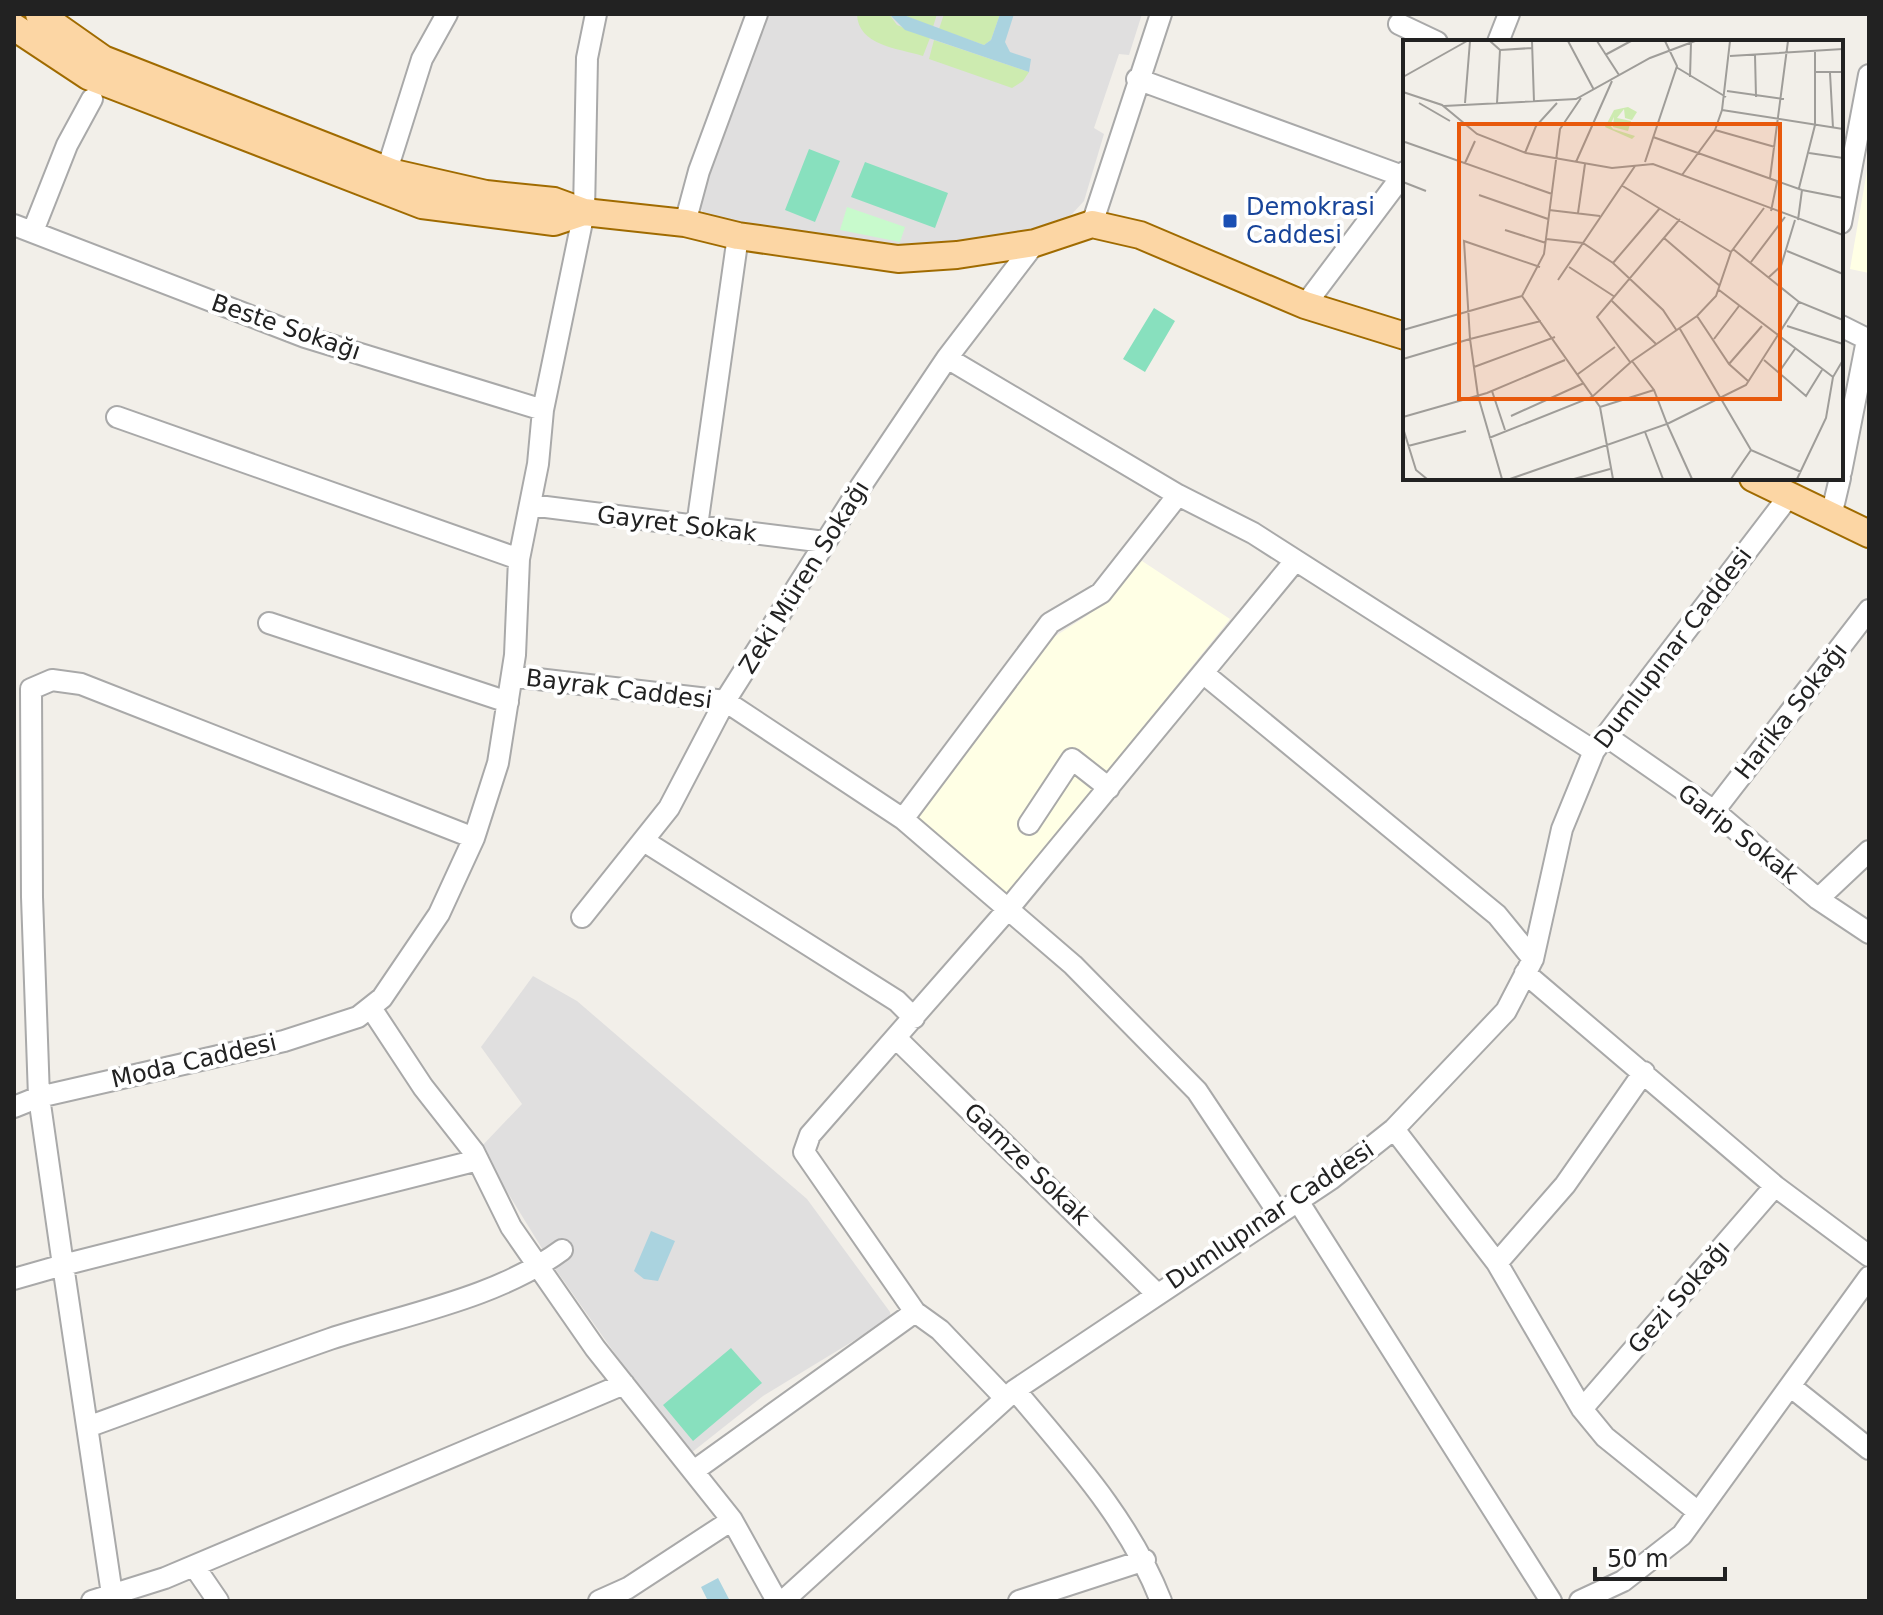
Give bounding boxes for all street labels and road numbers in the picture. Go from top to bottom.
street label: Beste Sokağı [208,288,364,366]
street label: Zeki Müren Sokağı [733,475,875,679]
street label: Gayret Sokak [596,500,759,548]
street label: Dumlupınar Caddesi [1588,542,1758,754]
street label: Harika Sokağı [1729,637,1853,785]
street label: Bayrak Caddesi [524,664,714,714]
street label: Garip Sokak [1672,778,1804,890]
street label: Moda Caddesi [109,1028,279,1094]
street label: Gamze Sokak [958,1097,1096,1231]
street label: Dumlupınar Caddesi [1161,1135,1379,1295]
street label: Gezi Sokağı [1622,1235,1736,1359]

